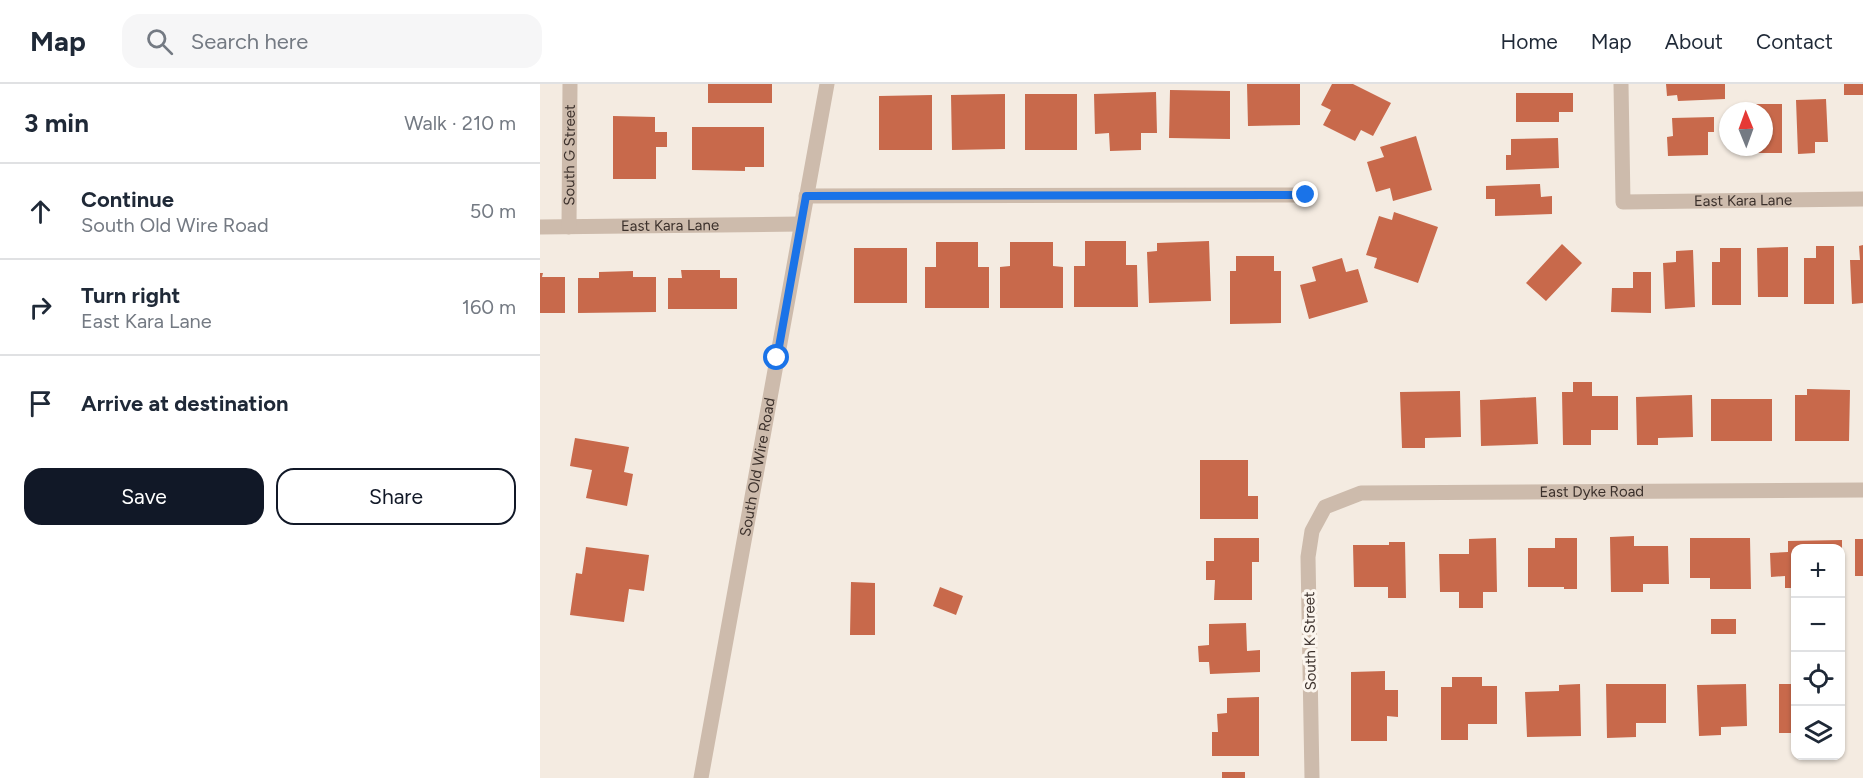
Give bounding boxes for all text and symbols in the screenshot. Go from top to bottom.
search box [122,14,542,68]
text: Map [30,24,86,58]
icon: search [143,25,176,58]
text: Search here [191,28,308,55]
text: Home [1501,29,1558,54]
text: Map [1591,29,1632,54]
text: About [1665,29,1723,54]
text: Contact [1756,29,1833,54]
north arrow [1719,102,1773,156]
street label: South G Street [560,104,579,206]
text: 3 min [24,107,89,139]
text: Walk · 210 m [404,111,516,135]
route end [1292,181,1318,207]
text: Continue [81,186,174,213]
street label: East Kara Lane [1694,191,1792,210]
icon: ahead [24,195,57,228]
text: 50 m [470,199,516,223]
text: South Old Wire Road [81,213,269,237]
street label: East Kara Lane [621,216,719,235]
text: Turn right [81,282,180,309]
icon: right [24,291,57,324]
text: 160 m [462,295,516,319]
text: East Kara Lane [81,309,212,333]
route start [763,344,789,370]
icon: arrive [24,387,57,420]
text: Arrive at destination [81,390,289,417]
street label: South Old Wire Road [736,396,779,538]
button: Save [24,468,264,525]
button: Share [276,468,516,525]
street label: East Dyke Road [1539,482,1644,501]
map controls [1791,544,1845,760]
button: + [1791,544,1845,598]
street label: South K Street [1300,591,1320,691]
button: − [1791,598,1845,652]
button: locate [1791,652,1845,706]
button: layers [1791,706,1845,760]

